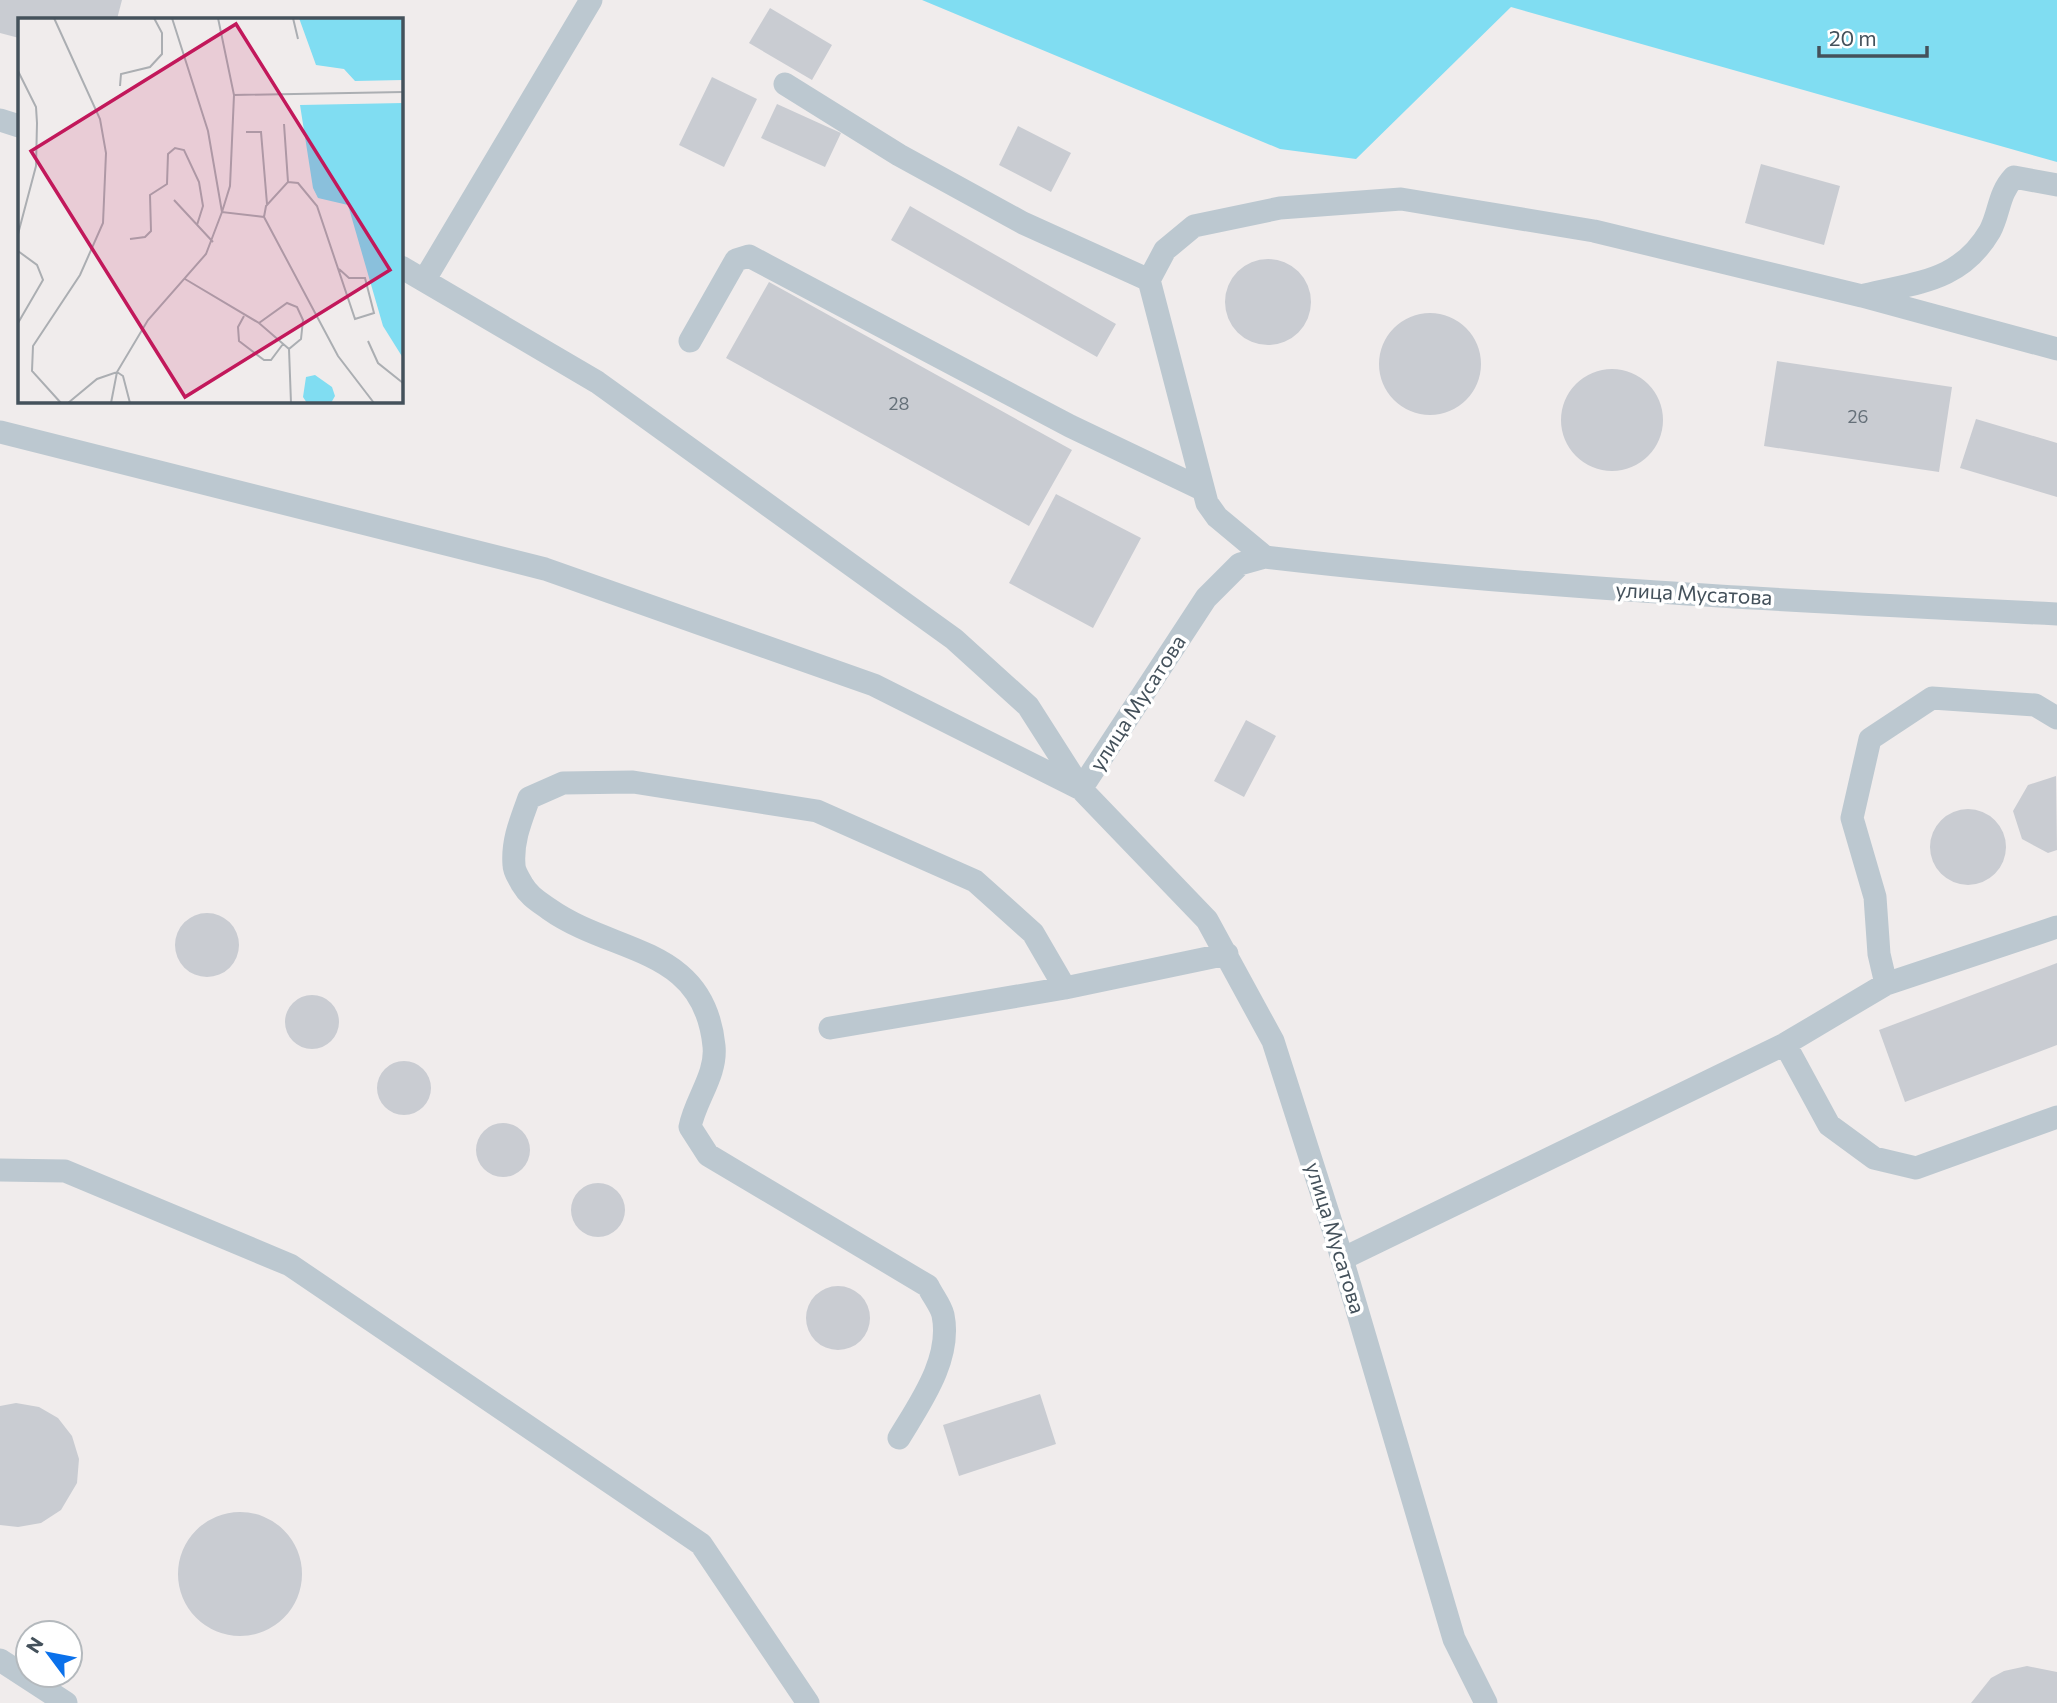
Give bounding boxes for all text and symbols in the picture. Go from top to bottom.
scale bar [1819,14,1927,58]
inset map [18,18,402,402]
text: 20 m [1829,25,1877,50]
house number: 28 [889,392,910,414]
house number: 26 [1848,405,1868,427]
street label: улица Мусатова [1615,576,1773,609]
street label: улица Мусатова [1084,630,1190,775]
street label: улица Мусатова [1302,1159,1371,1316]
north arrow [14,1619,84,1689]
text: N [21,1633,48,1657]

